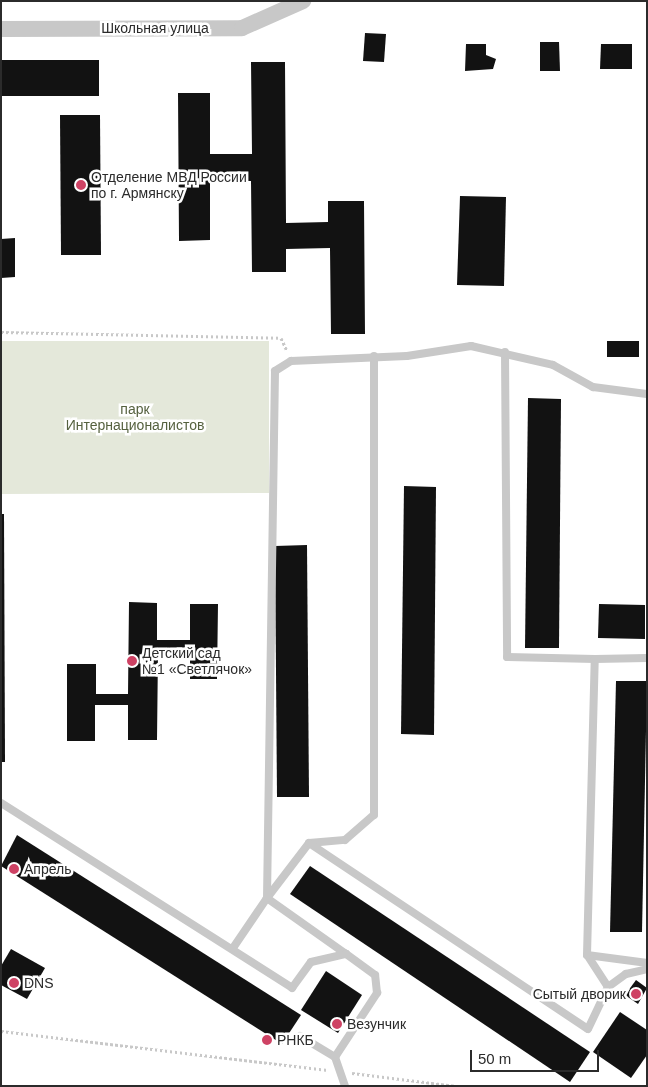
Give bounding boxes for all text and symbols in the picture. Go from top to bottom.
street label: Школьная улица [101,20,209,36]
place label: Отделение МВД России по г. Армянску [91,169,247,202]
marker: Отделение МВД России по г. Армянску [75,179,87,191]
park label: парк Интернационалистов [66,401,204,434]
place label: Детский сад №1 «Светлячок» [142,645,252,678]
marker: Детский сад №1 «Светлячок» [126,655,138,667]
place label: Апрель [24,861,71,877]
marker: Апрель [8,863,20,875]
place label: DNS [24,975,54,991]
marker: DNS [8,977,20,989]
place label: Сытый дворик [533,986,626,1002]
marker: Сытый дворик [630,988,642,1000]
place label: Везунчик [347,1016,406,1032]
marker: Везунчик [331,1018,343,1030]
place label: РНКБ [277,1032,314,1048]
marker: РНКБ [261,1034,273,1046]
scale bar [473,1040,602,1072]
text: 50 m [478,1050,511,1067]

